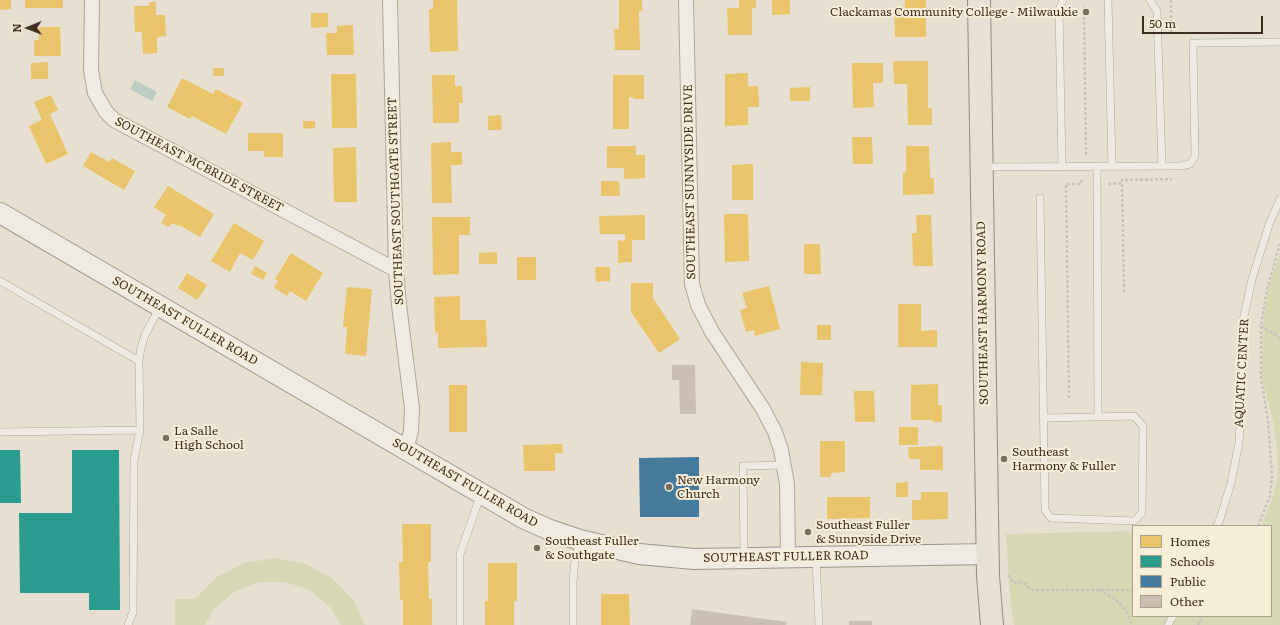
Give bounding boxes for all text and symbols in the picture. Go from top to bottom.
place label: Clackamas Community College - Milwaukie [830,5,1078,19]
marker: Clackamas Community College - Milwaukie [1081,7,1091,17]
north arrow [8,8,48,48]
scale bar [1144,8,1265,34]
text: 50 m [1149,14,1176,32]
text: N [8,23,24,33]
street label: SOUTHEAST SUNNYSIDE DRIVE [681,84,699,280]
street label: SOUTHEAST SOUTHGATE STREET [385,97,407,305]
street label: SOUTHEAST MCBRIDE STREET [112,114,286,216]
street label: SOUTHEAST HARMONY ROAD [974,221,992,405]
street label: SOUTHEAST FULLER ROAD [110,273,260,369]
street label: AQUATIC CENTER [1232,318,1252,428]
place label: La Salle High School [174,424,244,452]
marker: La Salle High School [161,433,171,443]
street label: SOUTHEAST FULLER ROAD [390,435,540,531]
place label: Southeast Harmony & Fuller [1012,445,1116,473]
marker: Southeast Harmony & Fuller [999,454,1009,464]
place label: New Harmony Church [677,473,760,501]
marker: New Harmony Church [664,482,674,492]
place label: Southeast Fuller & Sunnyside Drive [816,518,921,546]
legend [1132,525,1272,617]
marker: Southeast Fuller & Sunnyside Drive [803,527,813,537]
text: Homes [1170,532,1210,550]
place label: Southeast Fuller & Southgate [545,534,639,562]
marker: Southeast Fuller & Southgate [532,543,542,553]
street label: SOUTHEAST FULLER ROAD [703,548,869,566]
text: Schools [1170,552,1214,570]
text: Public [1170,572,1206,590]
text: Other [1170,592,1204,610]

